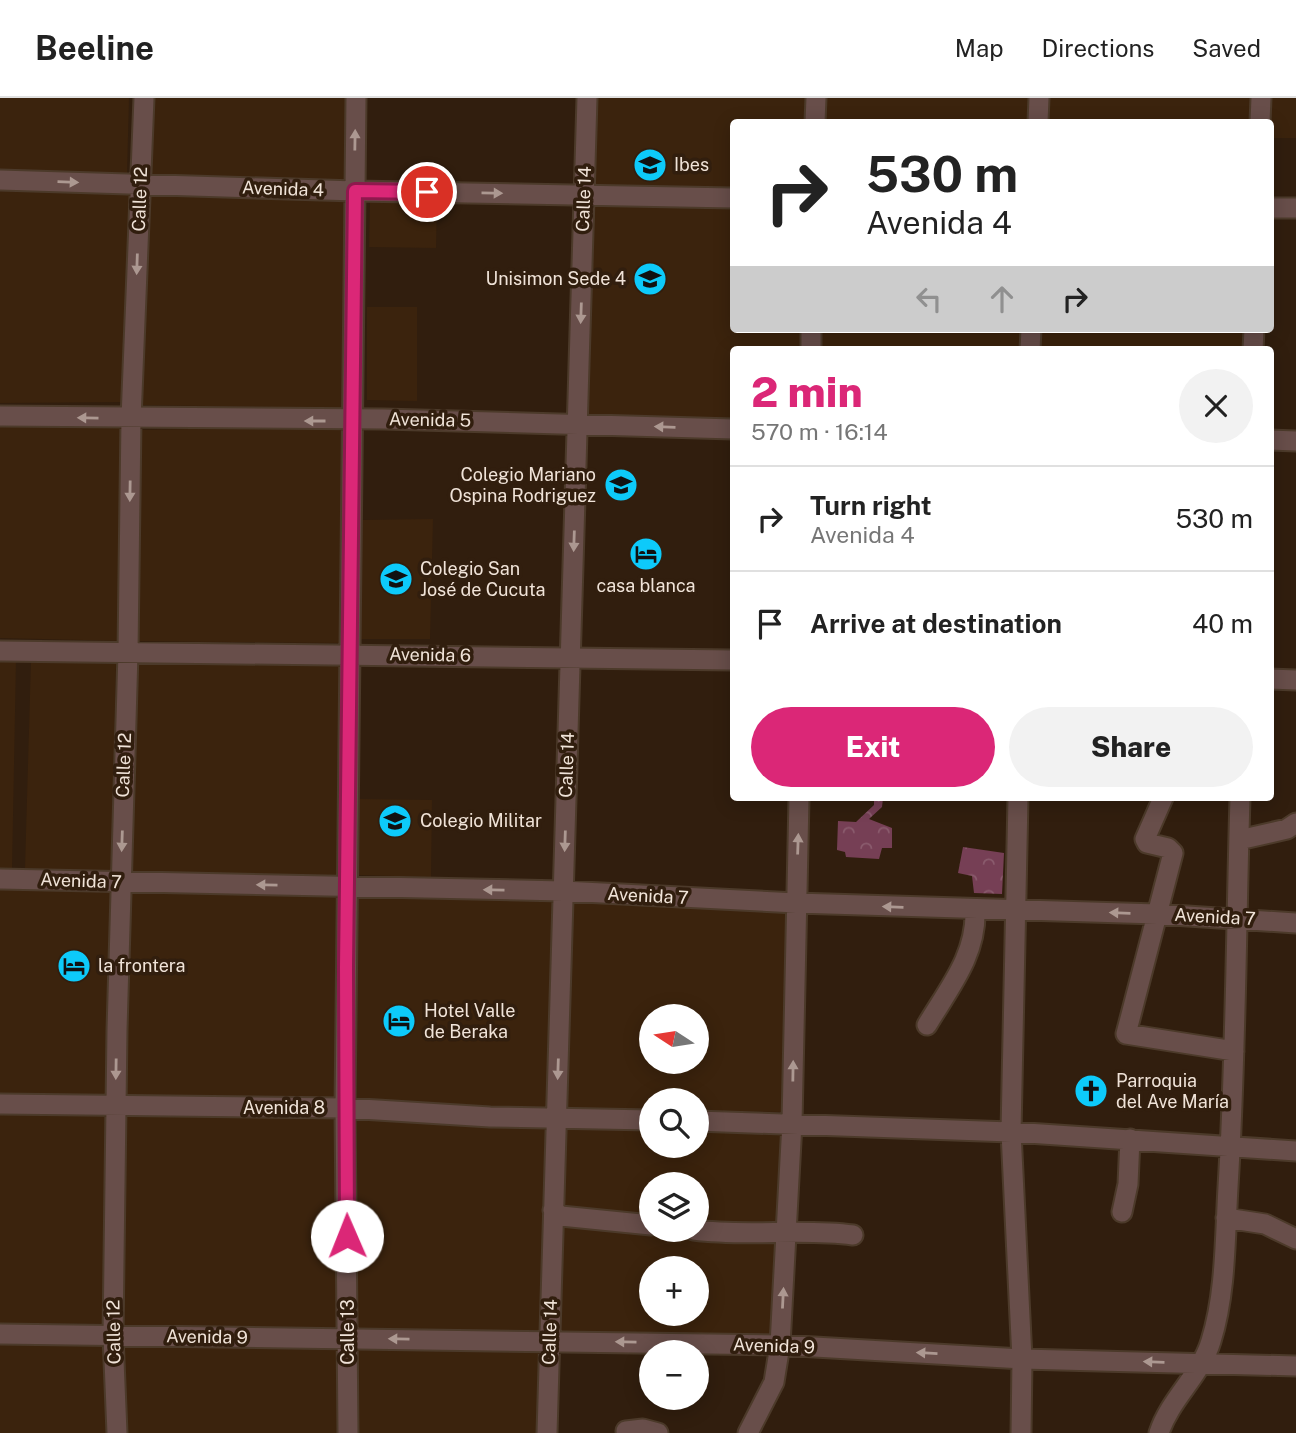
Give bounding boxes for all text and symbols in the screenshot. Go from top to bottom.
text: Beeline [35,29,154,67]
text: Map [955,34,1004,62]
text: Directions [1042,34,1154,62]
text: Saved [1192,34,1261,62]
one-way arrow [350,129,361,151]
text: 530 m [866,145,1018,203]
school or university icon: Ibes [631,146,669,184]
icon: right [751,147,842,238]
place label: Ibes [674,154,709,175]
pin [397,162,457,222]
street label: Calle 12 [128,166,151,232]
street label: Calle 14 [572,166,595,232]
icon: arrive [408,173,446,211]
one-way arrow [57,176,79,187]
street label: Avenida 4 [242,177,324,200]
one-way arrow [481,187,503,199]
text: Avenida 4 [866,204,1012,241]
one-way arrow [132,253,143,275]
school or university icon: Unisimon Sede 4 [631,260,669,298]
place label: Unisimon Sede 4 [486,268,626,289]
icon: left [910,280,948,318]
icon: ahead [983,280,1021,318]
icon: right [1056,280,1094,318]
one-way arrow [575,302,586,324]
text: 2 min [751,367,863,416]
button: close [1179,369,1253,443]
street label: Avenida 5 [389,408,471,431]
one-way arrow [76,413,98,424]
one-way arrow [304,415,326,427]
text: 570 m · 16:14 [751,418,888,445]
one-way arrow [654,421,676,432]
place label: Colegio Mariano Ospina Rodriguez [449,464,596,506]
school or university icon: Colegio Mariano Ospina Rodriguez [602,466,640,504]
one-way arrow [124,481,136,503]
text: Turn right [810,490,932,521]
icon: right [751,500,789,538]
text: 530 m [1175,503,1253,534]
text: Avenida 4 [810,521,915,548]
one-way arrow [568,530,579,552]
hotel icon: casa blanca [627,535,665,573]
place label: Colegio San José de Cucuta [420,558,546,600]
school or university icon: Colegio San José de Cucuta [377,560,415,598]
place label: casa blanca [596,575,696,596]
icon: arrive [751,605,789,643]
text: Arrive at destination [810,608,1062,639]
text: 40 m [1192,608,1253,639]
street label: Avenida 6 [389,643,471,666]
button: Exit [751,707,995,787]
button: Share [1009,707,1253,787]
street label: Calle 12 [112,732,135,798]
street label: Calle 14 [555,732,578,798]
school or university icon: Colegio Militar [376,802,414,840]
place label: Colegio Militar [420,810,542,831]
one-way arrow [116,831,128,853]
one-way arrow [559,831,570,853]
one-way arrow [792,832,803,854]
street label: Avenida 7 [40,869,122,892]
one-way arrow [256,879,278,891]
street label: Avenida 7 [607,883,689,908]
one-way arrow [483,884,505,895]
one-way arrow [882,901,904,912]
street label: Avenida 7 [1174,904,1256,929]
one-way arrow [1109,907,1131,918]
hotel icon: la frontera [55,947,93,985]
place label: la frontera [98,955,186,976]
place label: Hotel Valle de Beraka [424,1000,515,1042]
hotel icon: Hotel Valle de Beraka [380,1002,418,1040]
north arrow [639,1004,709,1074]
map controls [639,1004,709,1410]
one-way arrow [110,1058,122,1080]
one-way arrow [552,1058,563,1080]
one-way arrow [787,1060,799,1082]
place label: Parroquia del Ave María [1116,1070,1229,1112]
church icon: Parroquia del Ave María [1072,1072,1110,1110]
button: search [639,1088,709,1158]
street label: Avenida 8 [243,1097,325,1118]
button: layers [639,1172,709,1242]
position arrow [310,1199,384,1273]
button: + [639,1256,709,1326]
one-way arrow [777,1287,788,1309]
street label: Calle 12 [102,1299,125,1365]
street label: Calle 13 [337,1299,358,1365]
street label: Calle 14 [538,1299,561,1365]
street label: Avenida 9 [166,1325,248,1348]
one-way arrow [388,1333,410,1344]
street label: Avenida 9 [733,1334,815,1357]
one-way arrow [615,1336,637,1348]
button: − [639,1340,709,1410]
one-way arrow [916,1348,938,1359]
one-way arrow [1143,1357,1165,1368]

